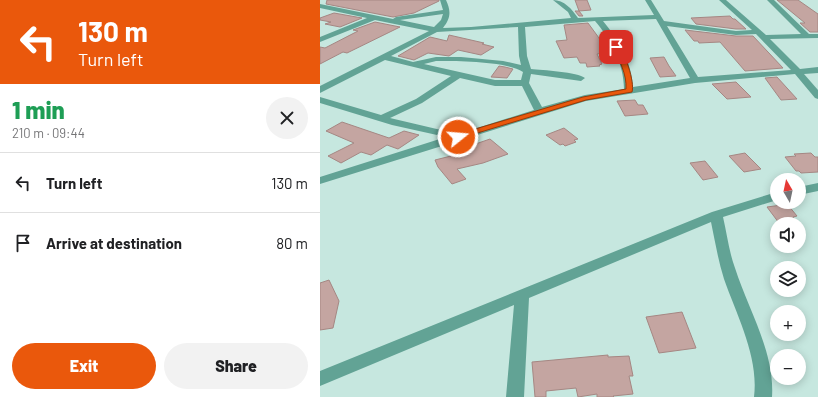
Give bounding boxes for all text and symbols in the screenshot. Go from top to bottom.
text: 130 m [78,14,148,48]
icon: left [12,16,64,68]
pin [599,30,633,64]
icon: arrive [605,36,627,58]
text: Turn left [78,48,144,70]
text: 1 min [12,95,65,124]
button: close [266,97,308,139]
position arrow [437,116,479,158]
text: 210 m · 09:44 [12,125,85,141]
icon: left [12,172,34,194]
north arrow [770,173,806,209]
map controls [770,173,806,385]
text: Turn left [46,174,102,192]
text: 130 m [271,174,308,192]
button: sound [770,217,806,253]
icon: arrive [12,232,34,254]
text: Arrive at destination [46,234,182,252]
text: 80 m [276,234,308,252]
button: layers [770,261,806,297]
button: + [770,305,806,341]
button: Exit [12,343,156,389]
button: Share [164,343,308,389]
button: − [770,349,806,385]

